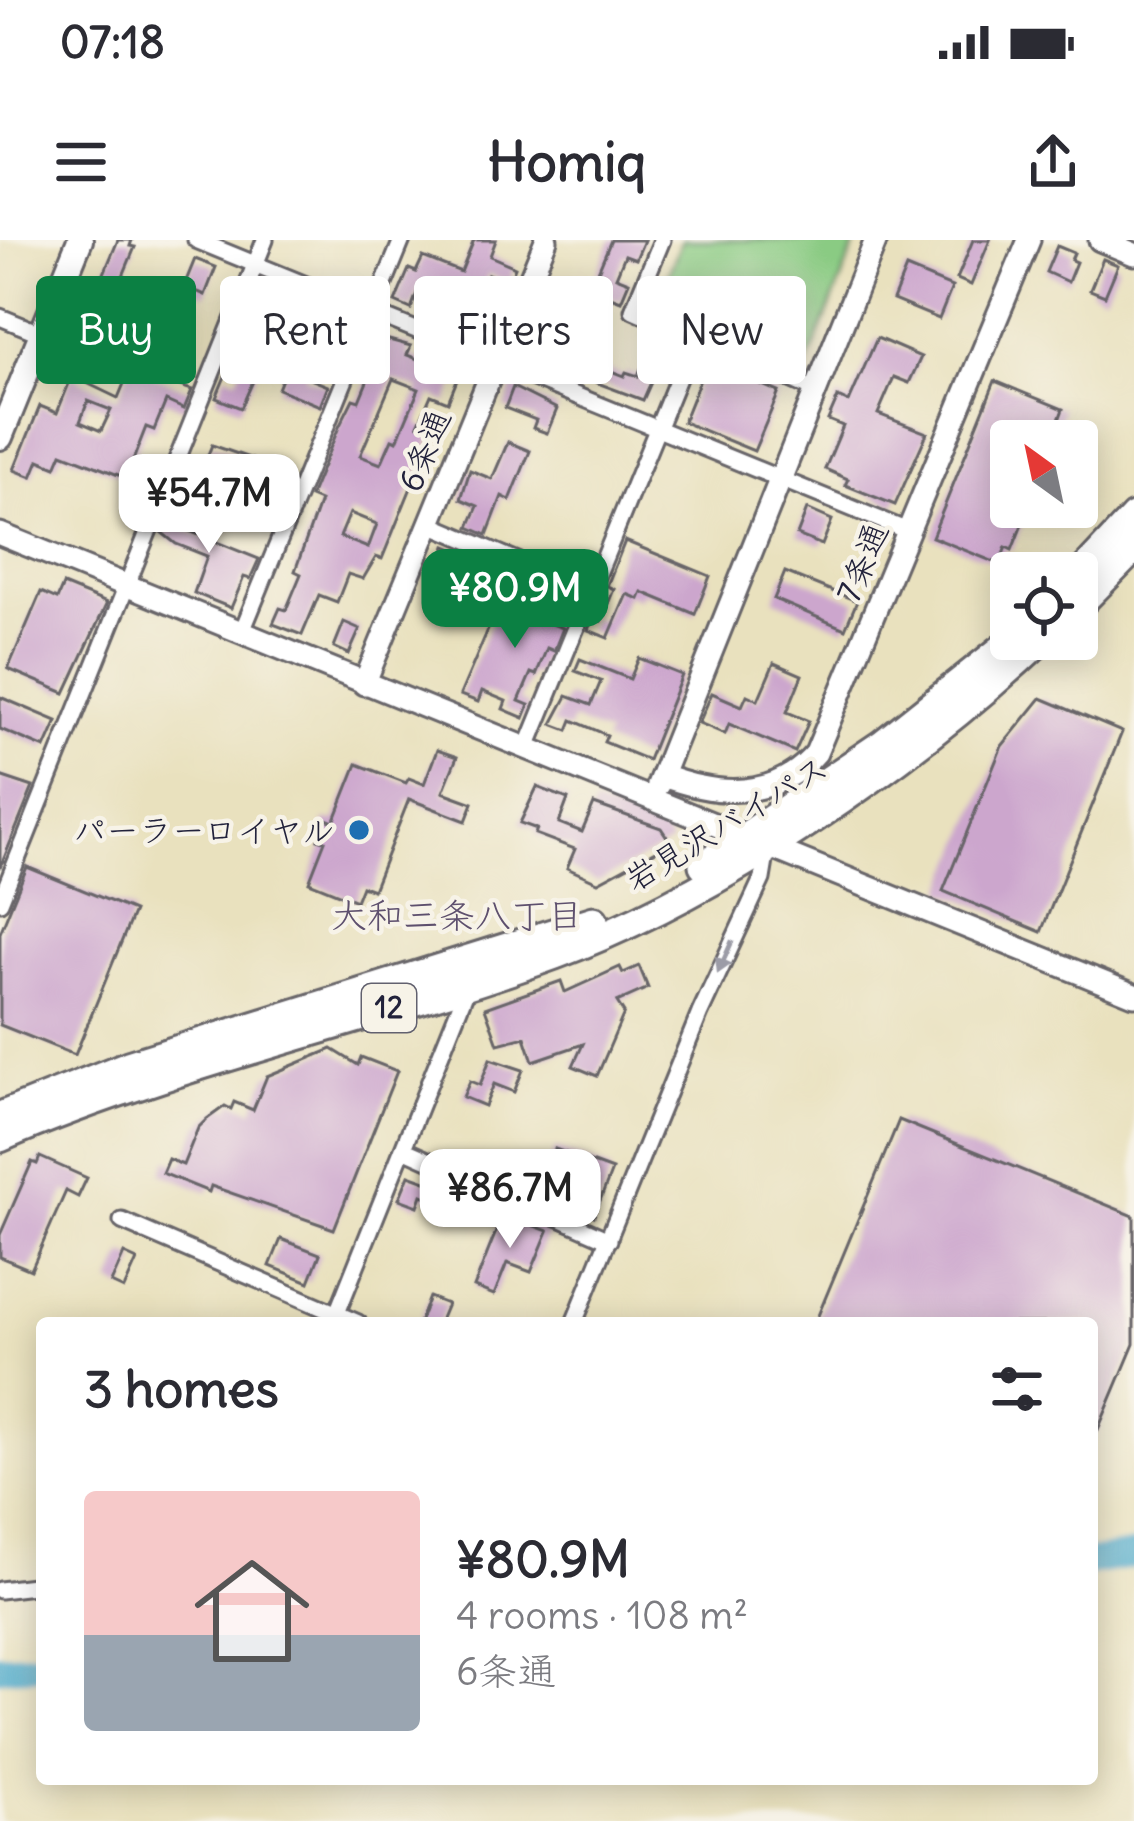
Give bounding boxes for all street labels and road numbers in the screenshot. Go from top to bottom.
street label: 6条通 [389,403,459,497]
street label: 7条通 [827,516,897,608]
street label: 岩見沢バイパス [616,746,836,900]
road number: 12 [362,984,416,1032]

